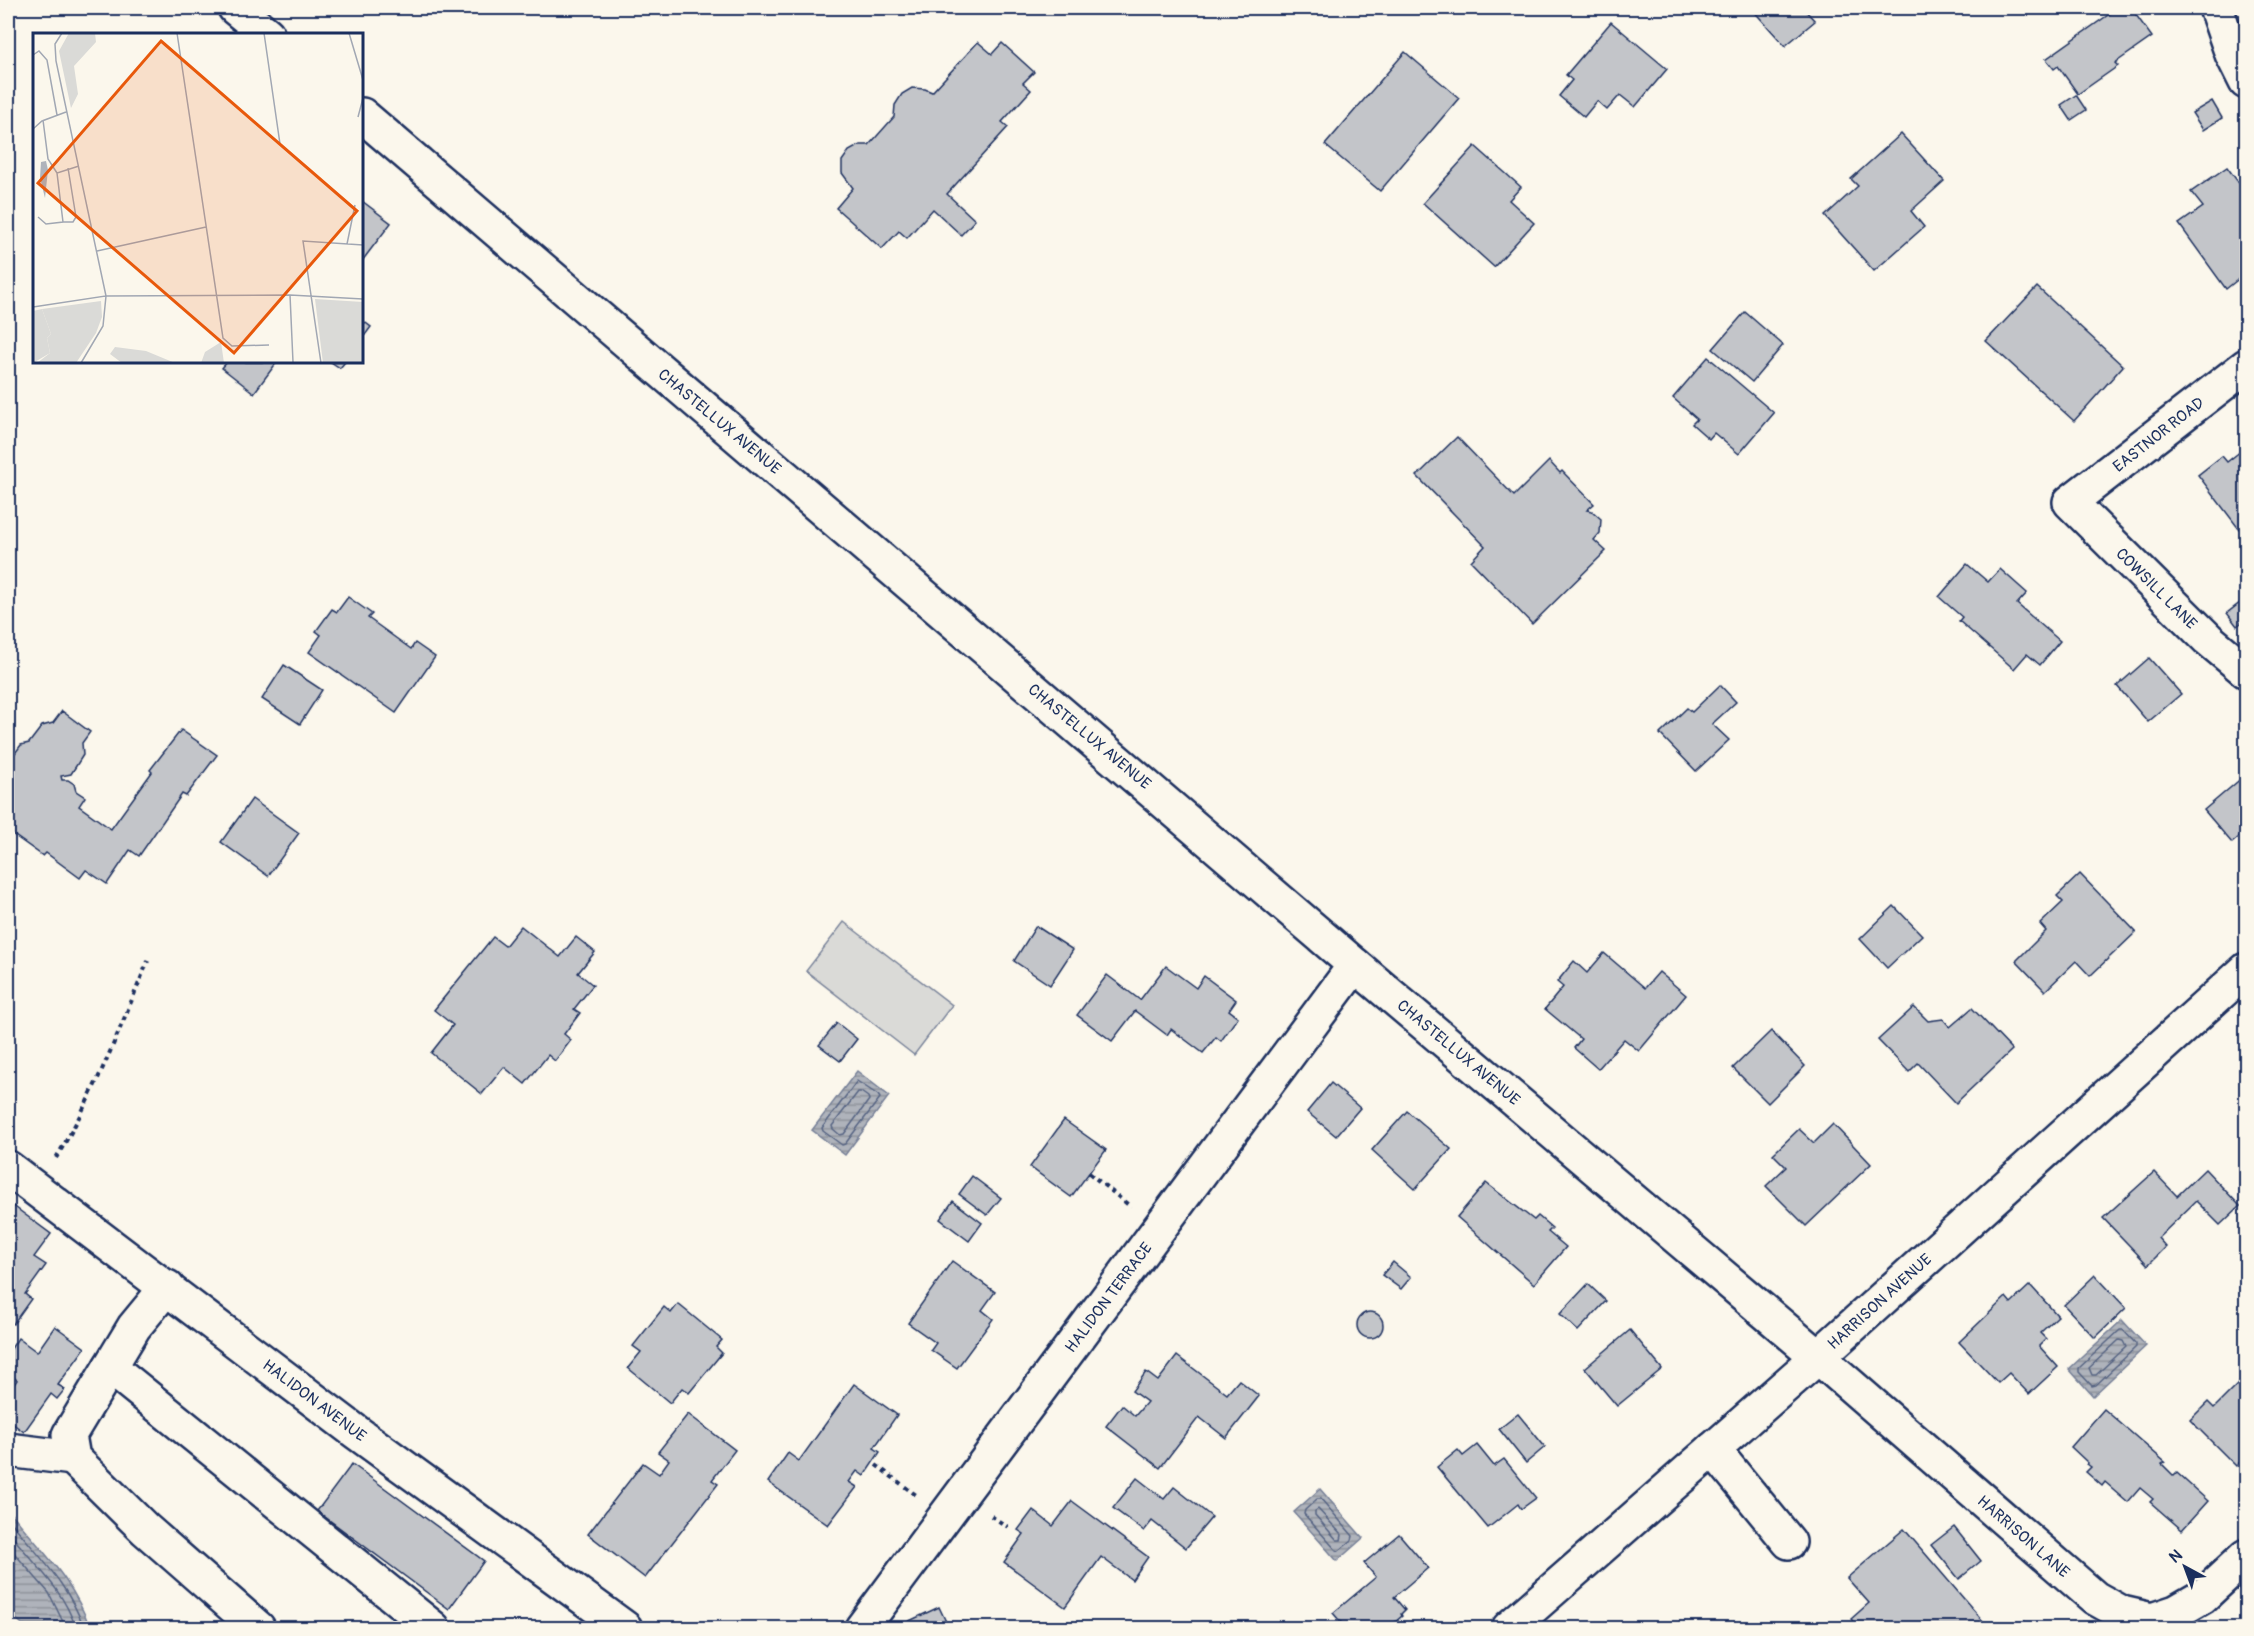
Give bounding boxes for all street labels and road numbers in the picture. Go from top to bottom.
street label: CHASTELLUX AVENUE [654,364,785,479]
street label: EASTNOR ROAD [2109,393,2208,477]
street label: COWSILL LANE [2111,544,2201,634]
street label: CHASTELLUX AVENUE [1024,679,1155,794]
street label: CHASTELLUX AVENUE [1393,995,1524,1110]
street label: HALIDON TERRACE [1061,1239,1157,1357]
street label: HARRISON AVENUE [1823,1250,1936,1354]
street label: HALIDON AVENUE [259,1355,370,1446]
street label: HARRISON LANE [1973,1491,2074,1582]

